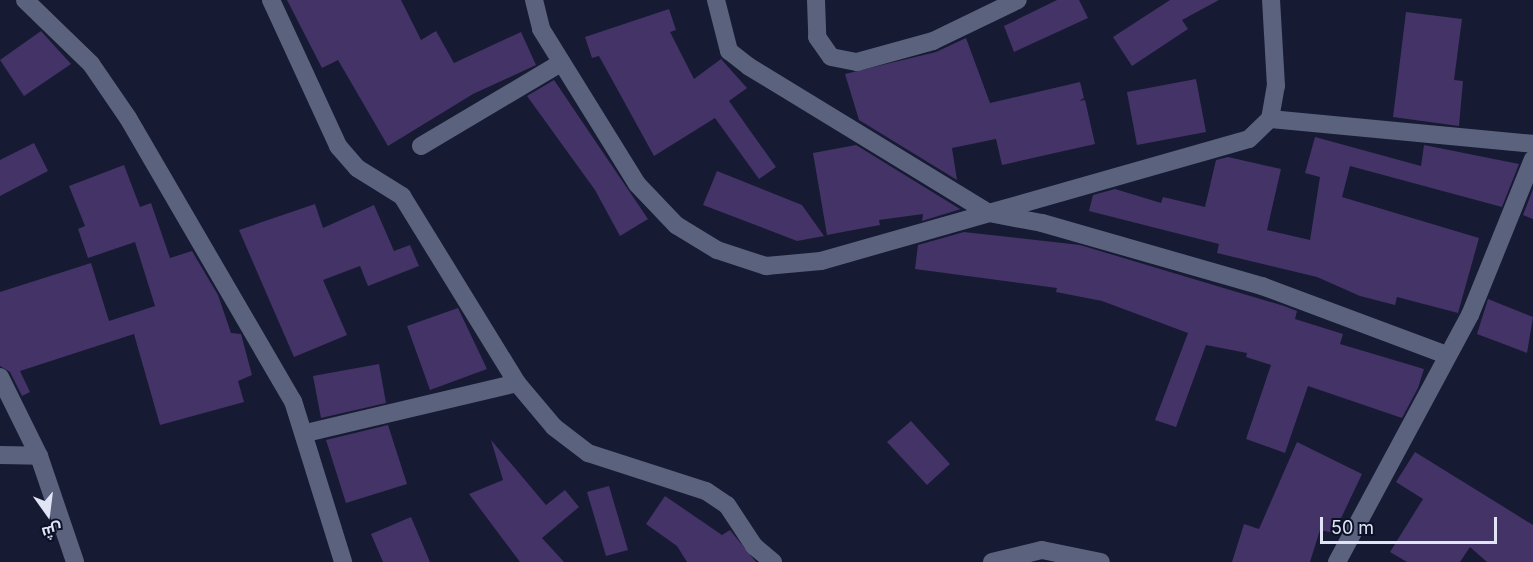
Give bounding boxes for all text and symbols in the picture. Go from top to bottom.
north arrow [18,484,78,544]
scale bar [1323,505,1500,543]
text: 50 m [1331,517,1374,538]
text: ش [40,519,65,544]

